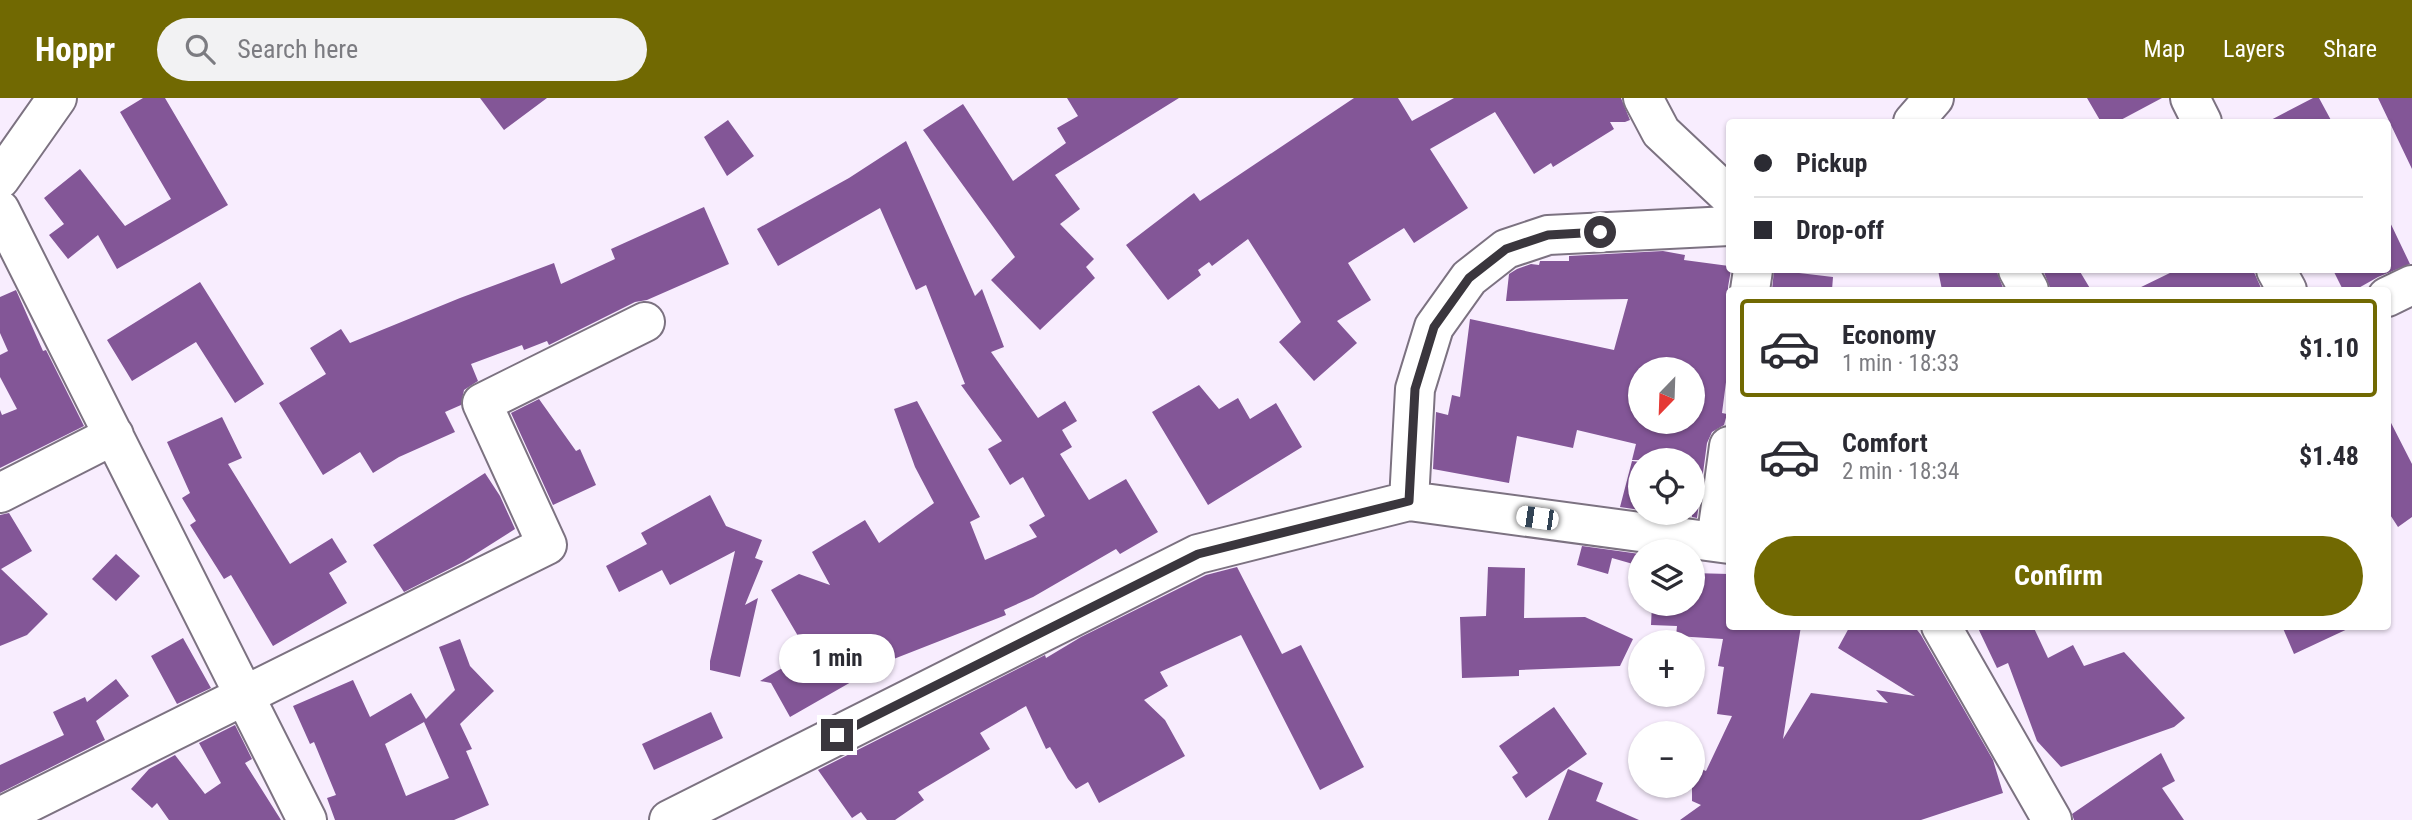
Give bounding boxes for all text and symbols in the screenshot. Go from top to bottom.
search box [157,18,647,81]
text: Hoppr [35,30,115,69]
icon: search [181,30,219,68]
text: Search here [237,34,358,64]
text: Map [2144,35,2185,63]
text: Layers [2223,35,2285,63]
text: Share [2323,35,2377,63]
text: Pickup [1796,148,1867,178]
text: Drop-off [1796,215,1884,245]
route start [1584,216,1616,248]
icon: car [1758,317,1821,380]
text: Economy [1842,320,1936,350]
text: $1.10 [2299,333,2359,363]
text: 1 min · 18:33 [1842,350,1959,377]
north arrow [1628,357,1704,434]
map controls [1628,357,1705,798]
icon: car [1758,425,1821,488]
text: Comfort [1842,428,1928,458]
text: $1.48 [2299,441,2359,471]
button: locate [1628,448,1705,525]
text: 2 min · 18:34 [1842,458,1959,485]
car [1515,505,1560,531]
button: Confirm [1754,536,2363,616]
button: layers [1628,539,1705,616]
button: + [1628,630,1705,707]
callout: 1 min [779,634,895,682]
text: 1 min [811,645,863,672]
route end [821,719,853,751]
button: − [1628,721,1705,798]

